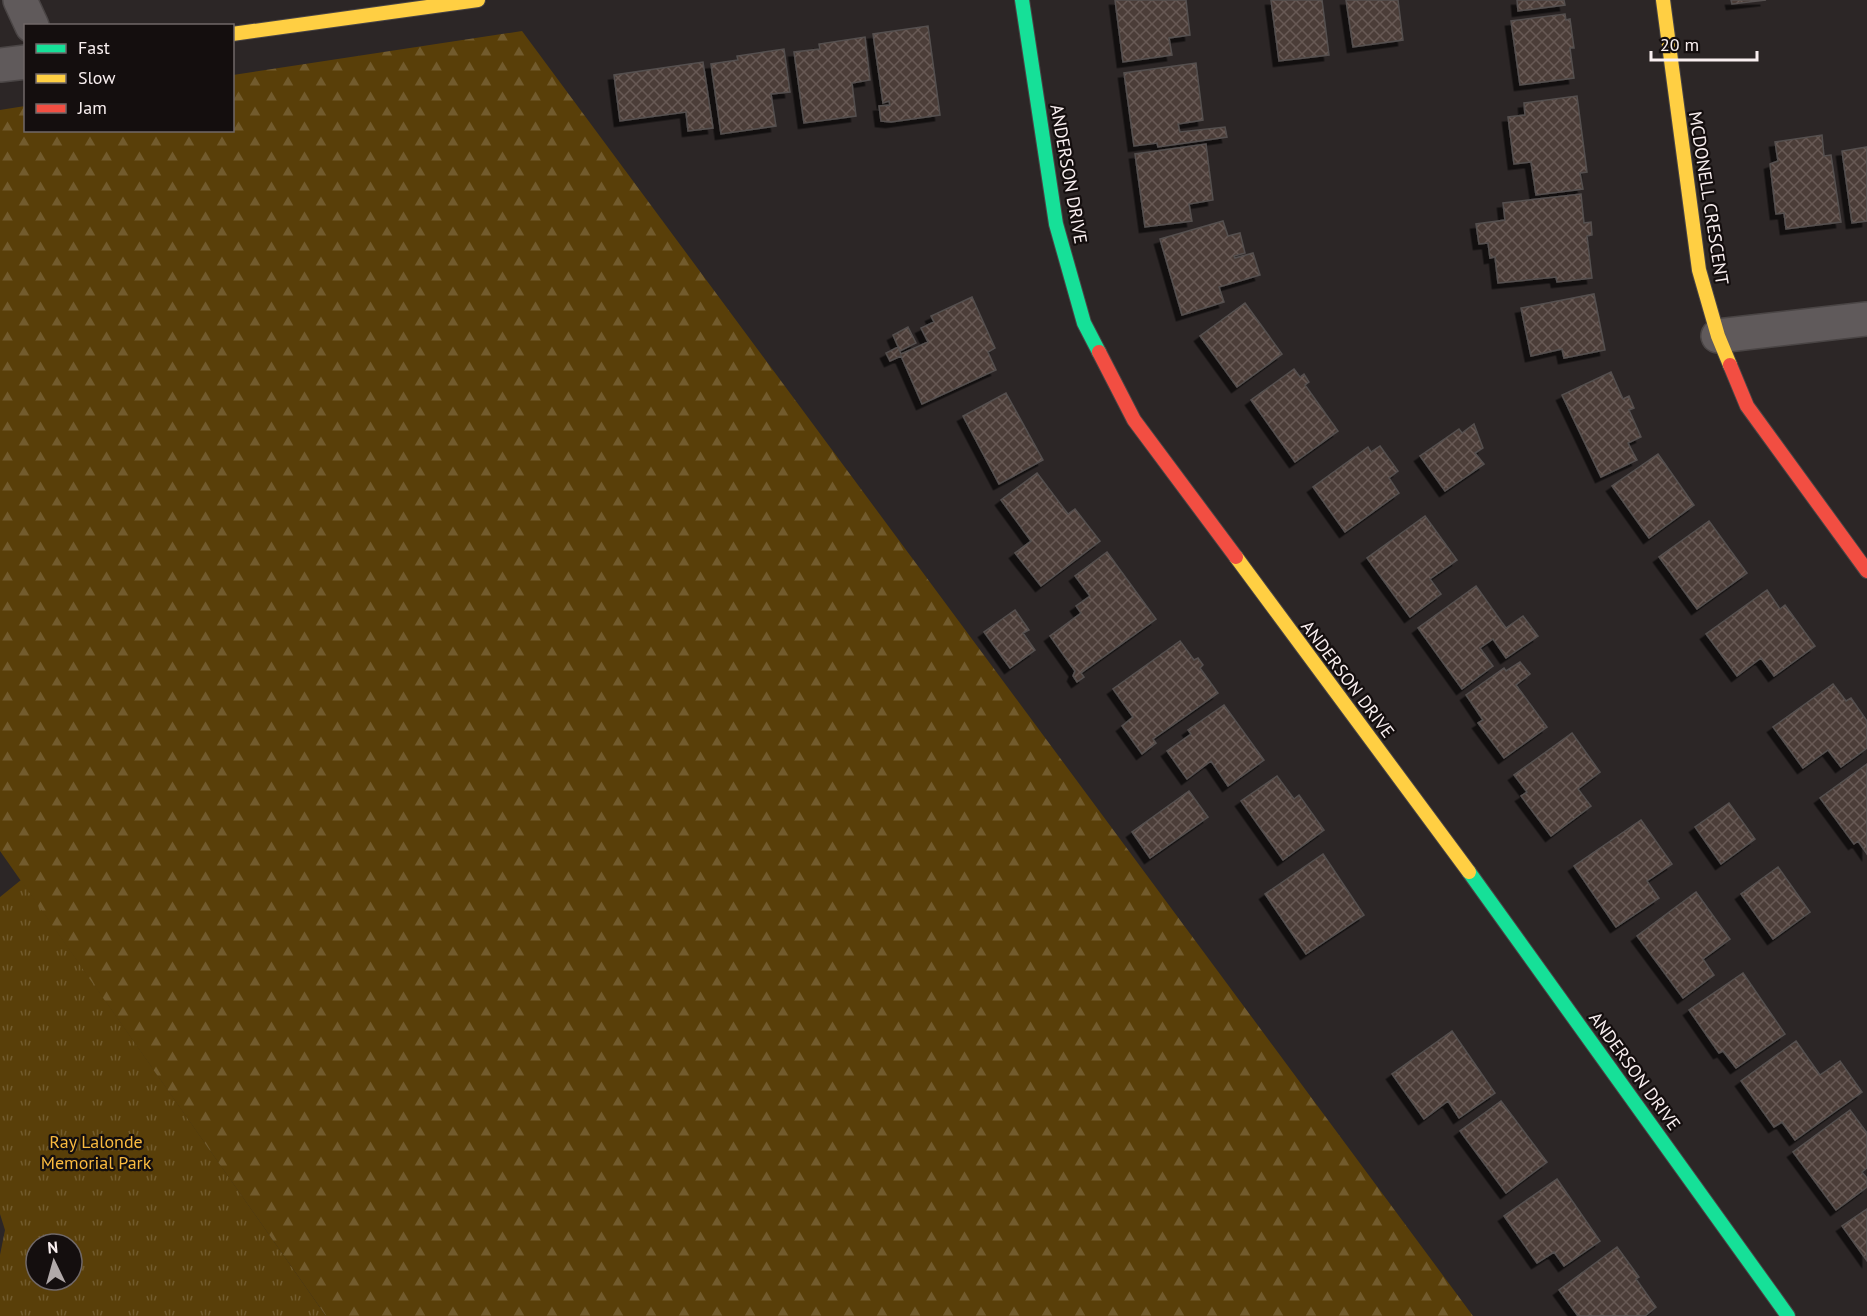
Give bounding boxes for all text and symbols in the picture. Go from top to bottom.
legend [24,24,234,132]
scale bar [1651,24,1758,62]
text: 20 m [1660,33,1699,56]
text: Fast [78,36,110,59]
text: Slow [78,66,116,89]
text: Jam [77,96,107,119]
street label: ANDERSON DRIVE [1045,102,1093,246]
street label: MCDONELL CRESCENT [1684,110,1734,286]
street label: ANDERSON DRIVE [1296,616,1400,742]
street label: ANDERSON DRIVE [1584,1007,1686,1135]
park label: Ray Lalonde Memorial Park [41,1130,152,1174]
north arrow [24,1232,84,1292]
text: N [47,1237,59,1257]

